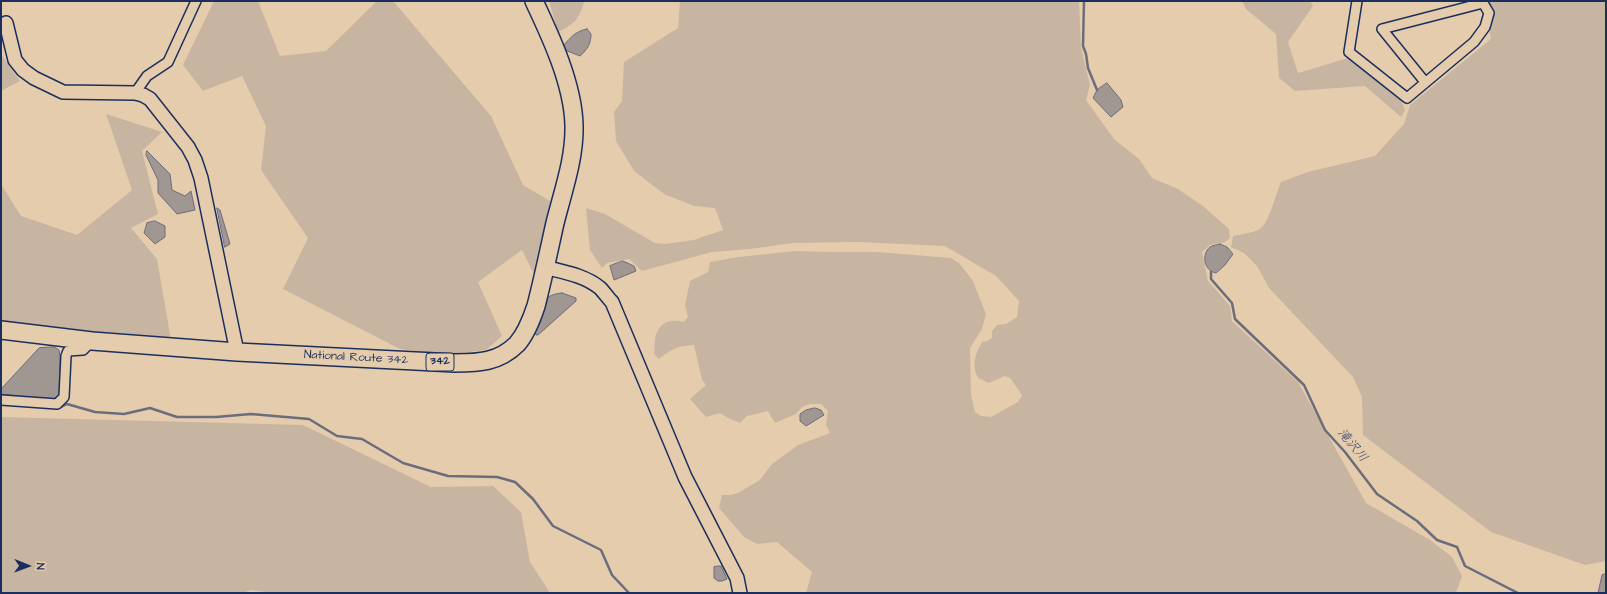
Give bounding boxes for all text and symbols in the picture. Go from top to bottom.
street label: National Route 342 [303,348,409,368]
road number: 342 [426,353,454,371]
water label: 滝沢川 [1333,426,1371,466]
north arrow [8,546,48,586]
text: N [33,563,48,570]

